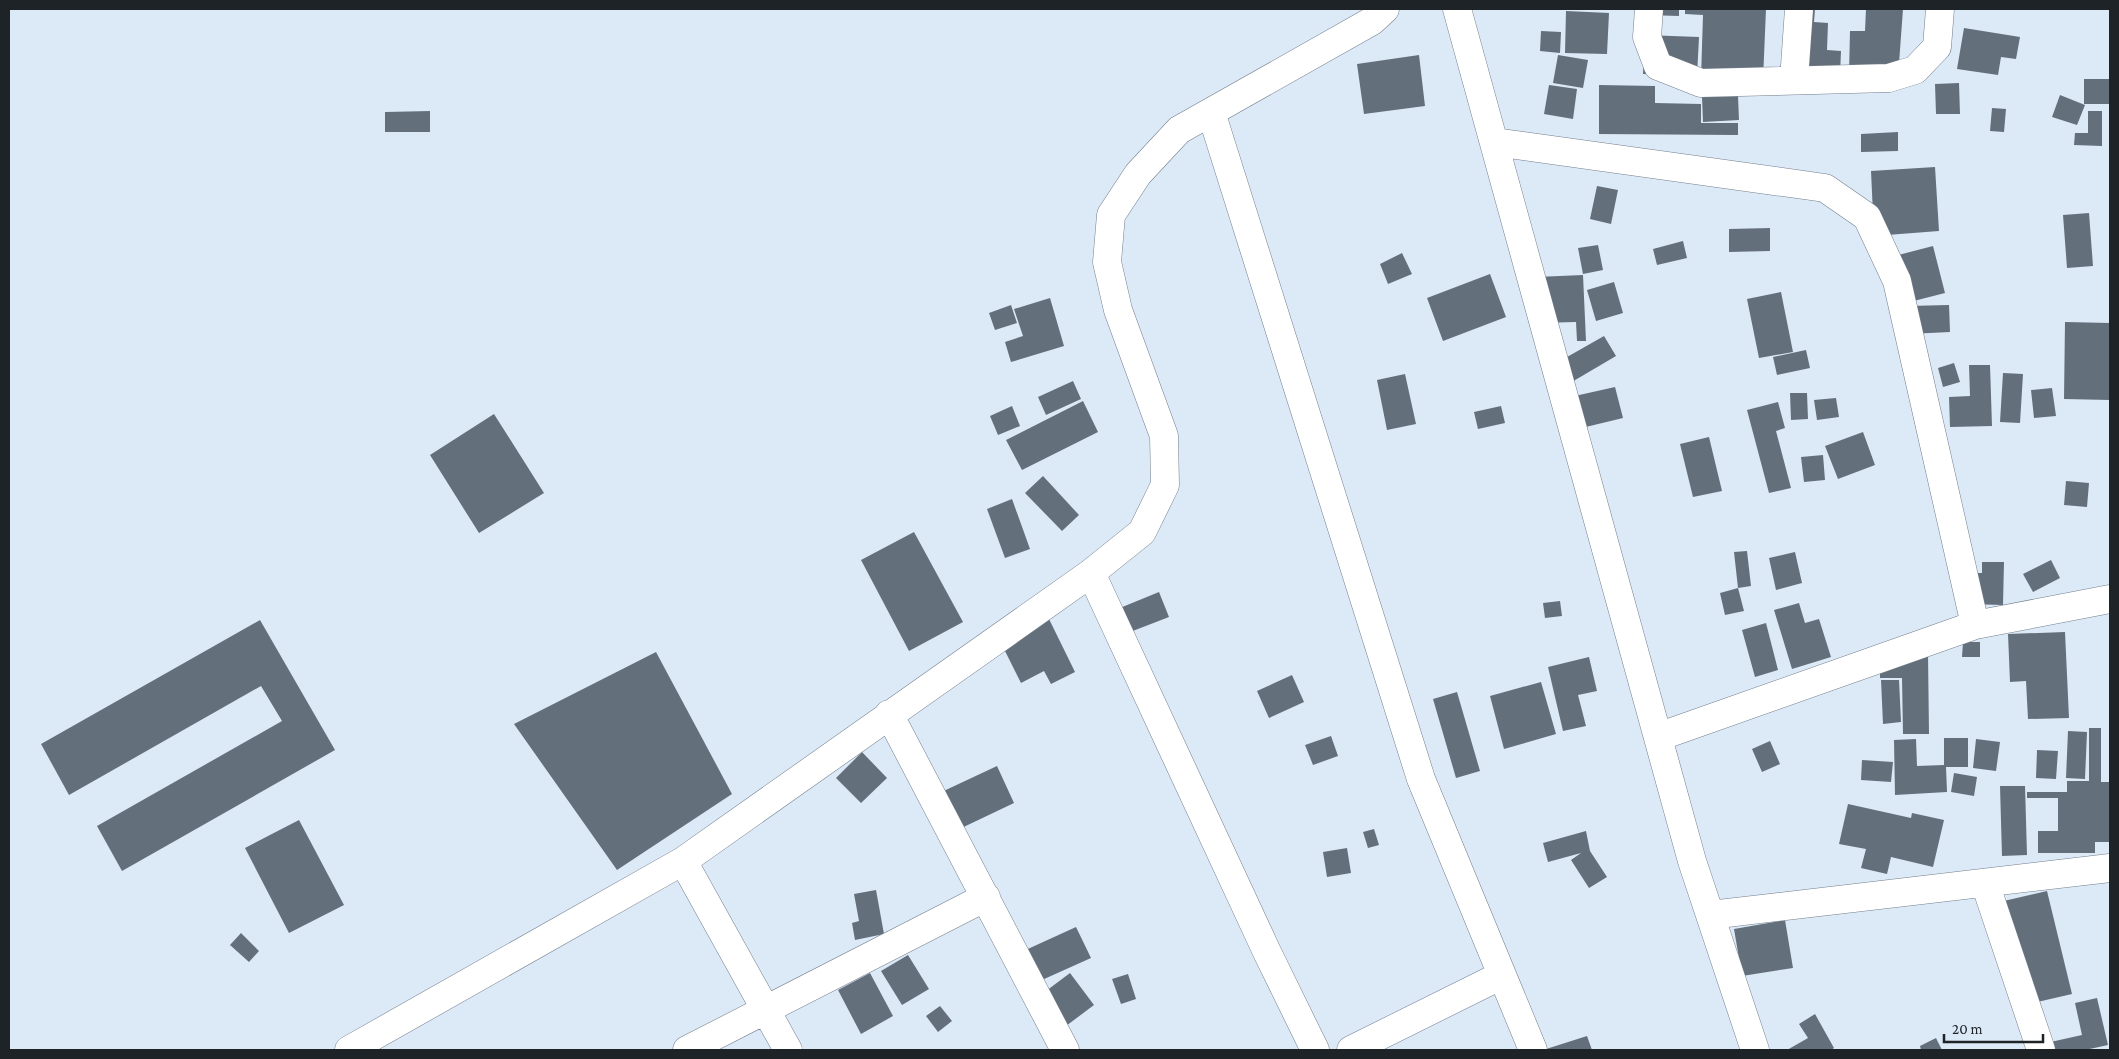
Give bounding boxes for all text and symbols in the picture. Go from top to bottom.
scale bar [1944,1012,2043,1044]
text: 20 m [1952,1021,1983,1037]

